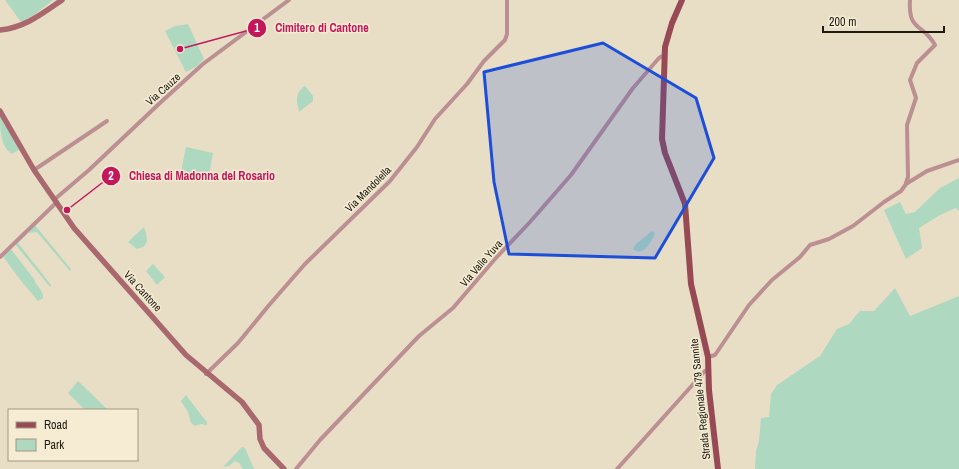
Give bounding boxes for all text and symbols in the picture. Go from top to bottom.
scale bar [823,8,944,34]
text: 200 m [829,14,856,30]
callout: Cimitero di Cantone [247,16,377,40]
text: 1 [254,20,260,36]
text: Cimitero di Cantone [275,20,369,36]
street label: Via Cauze [143,70,183,108]
street label: Via Mandolella [342,163,394,215]
callout: Chiesa di Madonna del Rosario [101,164,283,188]
text: 2 [108,168,114,184]
text: Chiesa di Madonna del Rosario [129,168,275,184]
street label: Via Valle Yuva [457,237,505,289]
street label: Via Cantone [121,268,165,314]
street label: Strada Regionale 479 Sannite [687,338,713,460]
legend [8,409,138,461]
text: Road [44,417,68,433]
text: Park [44,437,64,453]

